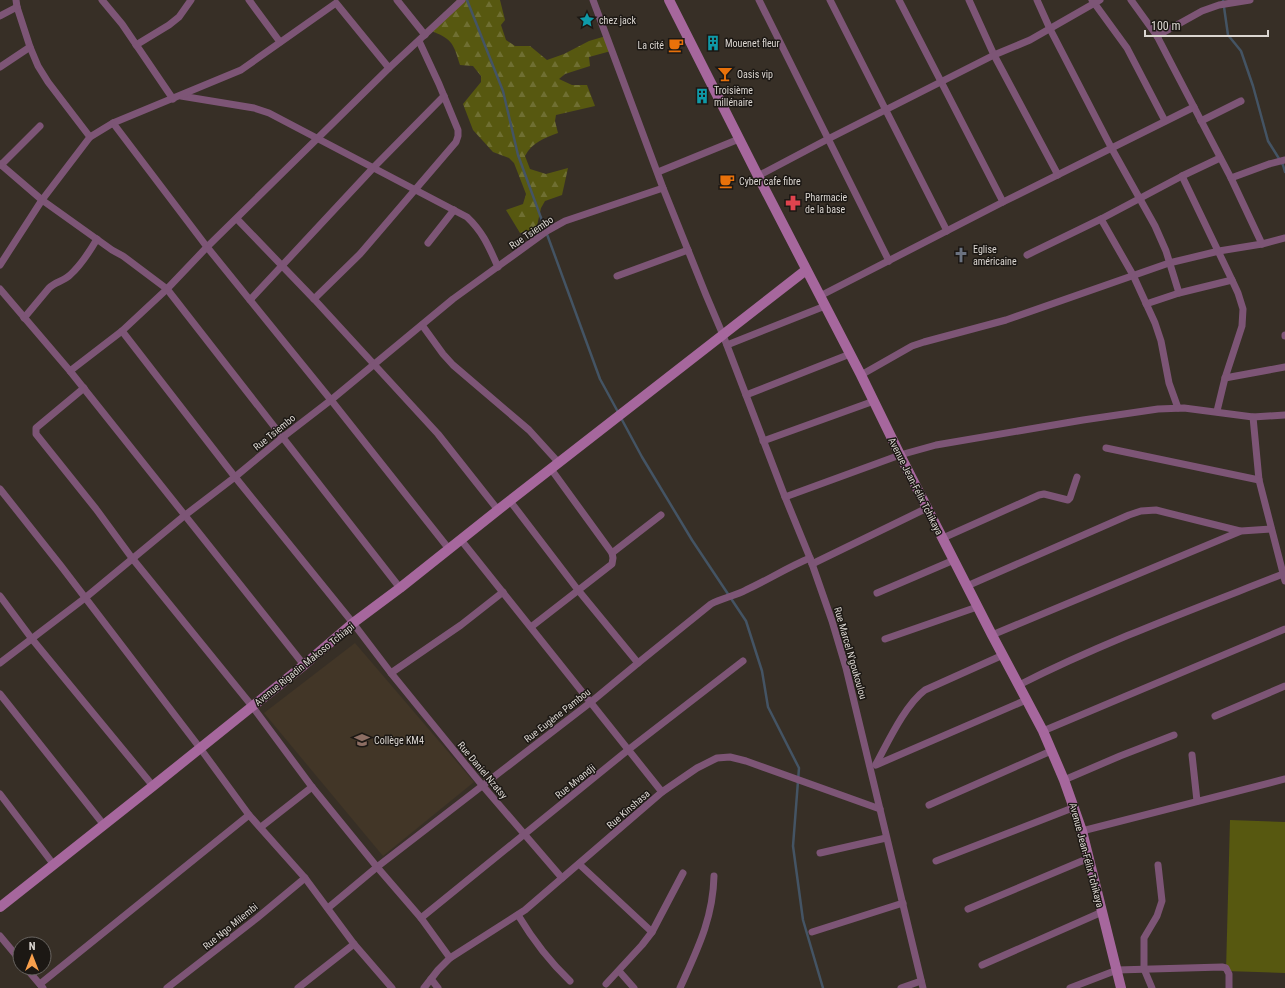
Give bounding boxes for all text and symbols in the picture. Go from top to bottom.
place icon: chez jack [578,11,596,29]
scale bar [1145,12,1268,38]
place label: chez jack [599,15,636,26]
text: 100 m [1151,19,1181,33]
building icon: Mouenet fleur [704,34,722,52]
cafe icon: La cité [667,36,685,54]
place label: Mouenet fleur [725,38,780,49]
place label: La cité [638,40,664,51]
bar icon: Oasis vip [716,65,734,83]
place label: Oasis vip [737,69,773,80]
place label: Troisième millénaire [714,85,753,108]
building icon: Troisième millénaire [693,87,711,105]
cafe icon: Cyber cafe fibre [718,172,736,190]
place label: Cyber cafe fibre [739,176,801,187]
place label: Pharmacie de la base [805,192,847,215]
pharmacy icon: Pharmacie de la base [784,194,802,212]
street label: Rue Tsiembo [507,214,555,251]
place label: Eglise américaine [973,244,1017,267]
church icon: Eglise américaine [952,246,970,264]
street label: Rue Tsiembo [251,412,297,453]
street label: Avenue Jean-Félix Tchikaya [886,436,945,537]
street label: Rue Marcel N'goukoulou [832,606,869,701]
street label: Avenue Rigadin Makoso Tchiapi [252,621,356,708]
street label: Rue Eugène Pambou [522,686,593,745]
school or university icon: Collège KM4 [353,731,371,749]
place label: Collège KM4 [374,735,424,746]
street label: Rue Daniel Nzatsy [456,740,510,801]
street label: Rue Mvandji [553,762,597,801]
street label: Rue Kinshasa [605,788,652,831]
street label: Avenue Jean-Félix Tchikaya [1067,802,1106,909]
street label: Rue Ngo Milembi [201,901,260,952]
north arrow [12,936,52,976]
text: N [29,940,36,953]

